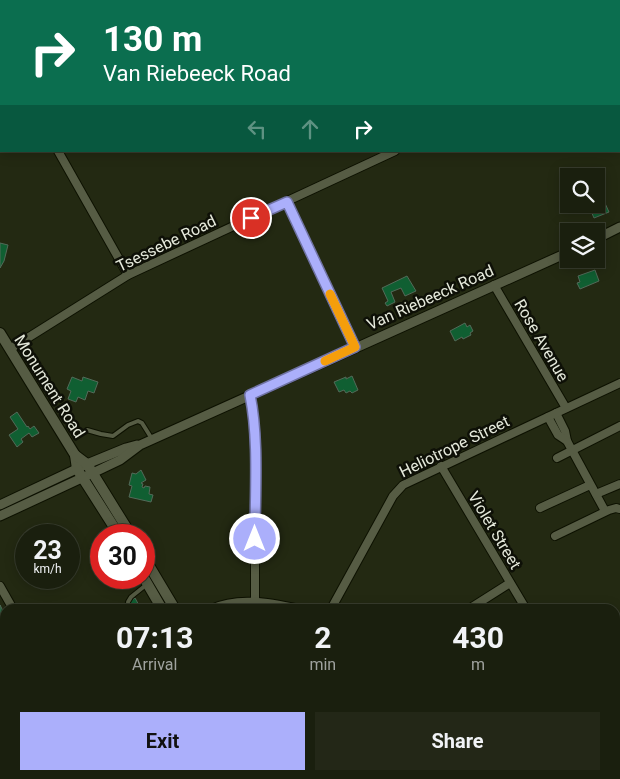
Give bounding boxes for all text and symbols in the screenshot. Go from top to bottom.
text: 130 m [103,19,202,60]
icon: right [20,20,85,85]
text: Van Riebeeck Road [103,61,291,86]
icon: left [243,115,271,143]
icon: ahead [296,115,324,143]
icon: right [349,115,377,143]
map controls [560,168,605,268]
button: search [560,168,605,213]
pin [230,197,272,239]
icon: arrive [237,204,265,232]
street label: Tsessebe Road [113,211,219,276]
button: layers [560,223,605,268]
street label: Van Riebeeck Road [364,261,497,334]
street label: Rose Avenue [510,296,573,385]
street label: Monument Road [10,331,89,441]
street label: Heliotrope Street [396,412,512,481]
street label: Violet Street [464,488,525,572]
position arrow [228,512,280,564]
speed limit sign: 30 [90,524,155,589]
text: 23 [33,536,62,565]
text: km/h [33,562,62,576]
text: 07:13 [116,620,193,655]
text: 2 [314,620,331,655]
text: 430 [452,620,504,655]
text: Arrival [132,655,177,674]
text: min [309,655,336,674]
text: m [471,655,485,674]
button: Exit [20,712,305,770]
button: Share [315,712,600,770]

